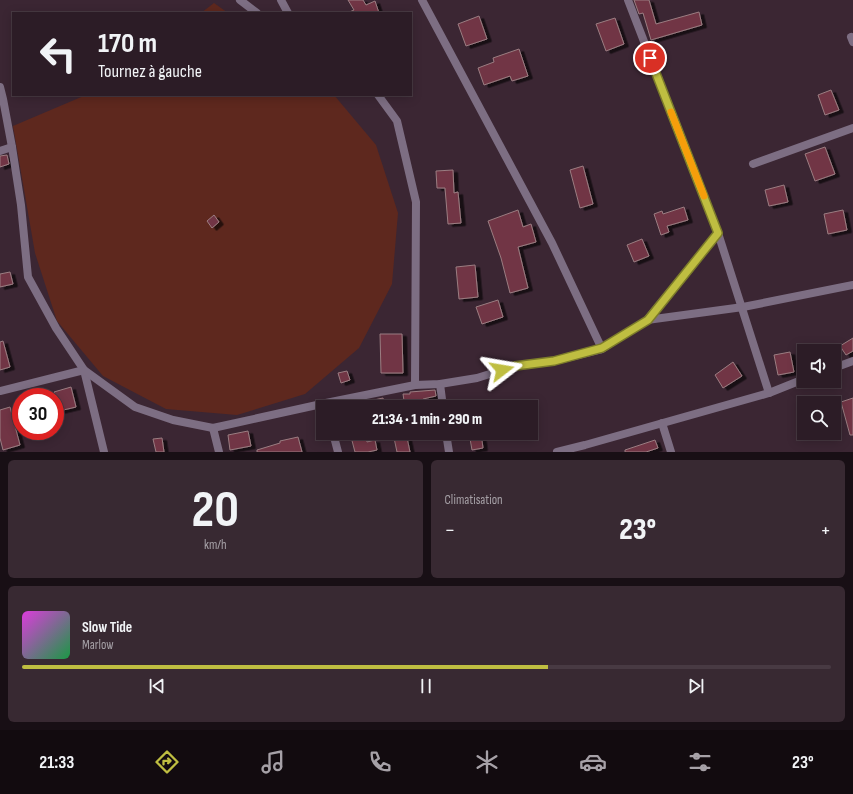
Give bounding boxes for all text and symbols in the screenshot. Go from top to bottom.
text: 170 m [98,27,157,60]
icon: left [32,28,84,80]
pin [633,41,667,75]
icon: arrive [639,47,661,69]
text: Tournez à gauche [98,61,202,82]
map controls [797,344,841,440]
button: sound [797,344,841,388]
position arrow [481,349,523,391]
speed limit sign: 30 [12,388,64,440]
button: search [797,396,841,440]
text: 21:34 · 1 min · 290 m [372,410,482,429]
text: 20 [191,479,239,542]
text: Climatisation [445,492,503,508]
text: 23° [619,512,656,548]
text: − [445,517,455,544]
text: + [820,517,831,544]
text: km/h [204,537,226,553]
text: Slow Tide [82,618,132,637]
text: Marlow [82,637,114,653]
icon: previous [146,675,168,697]
icon: pause [415,675,437,697]
icon: next [685,675,707,697]
icon: directions [153,748,181,776]
icon: music [259,748,287,776]
icon: phone [366,748,394,776]
icon: climate [473,748,501,776]
icon: car [579,748,607,776]
icon: filters [686,748,714,776]
text: 21:33 [39,752,74,773]
text: 23° [792,752,814,773]

